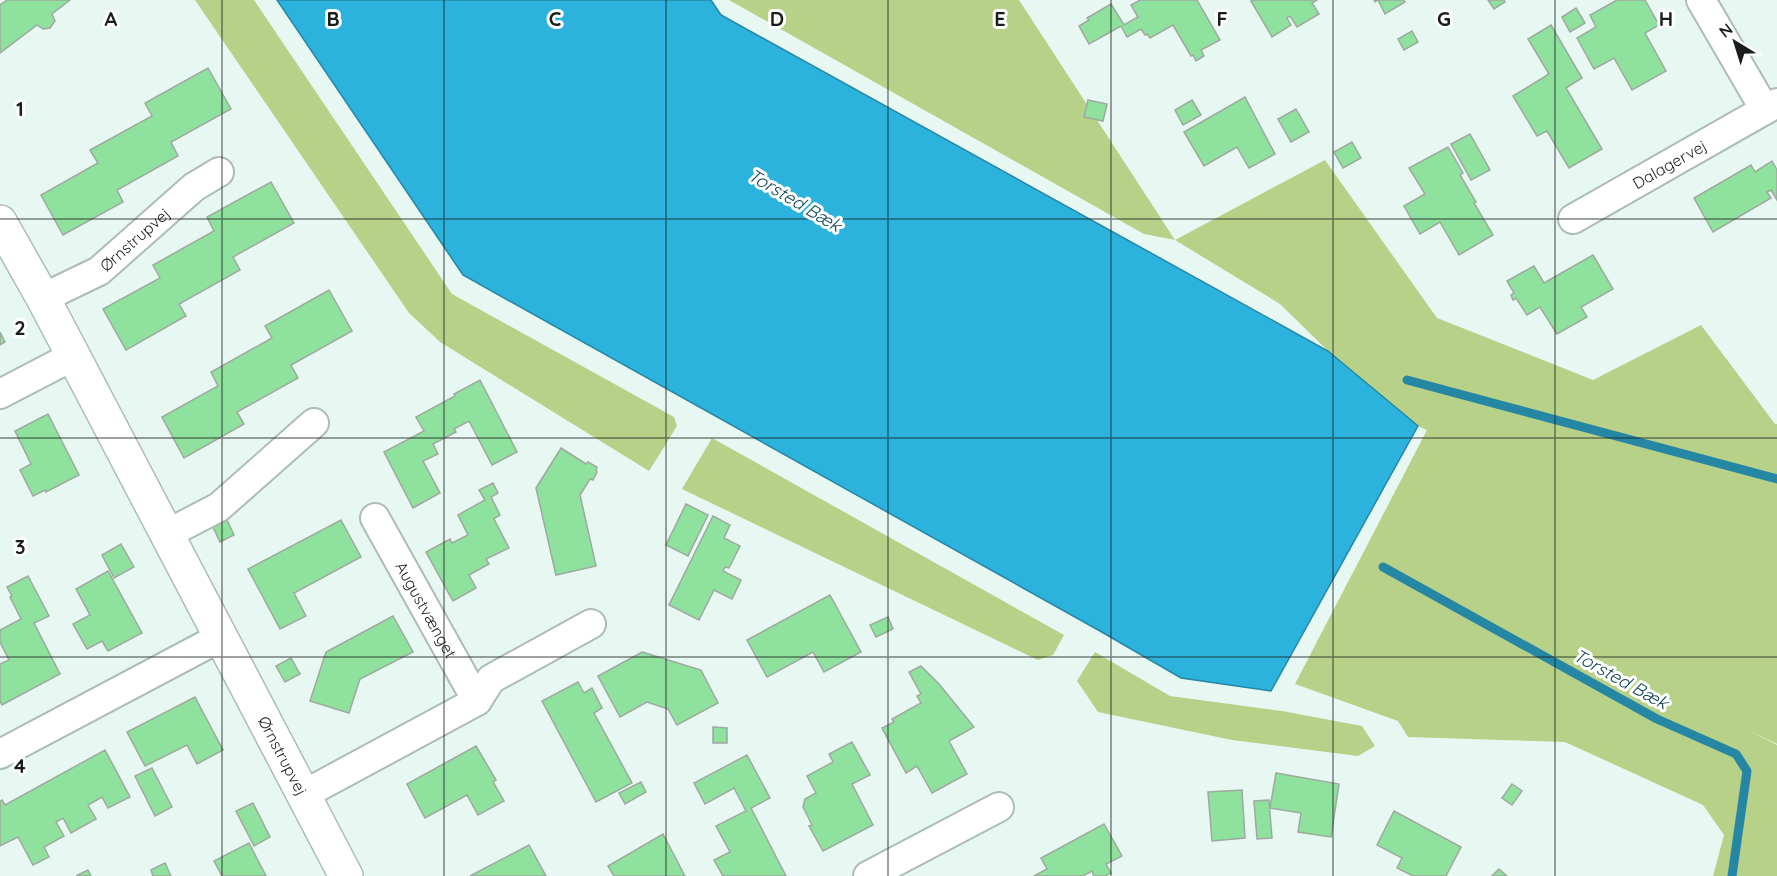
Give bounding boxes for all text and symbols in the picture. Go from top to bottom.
text: A [105,6,118,31]
text: B [326,6,340,31]
text: C [549,6,562,31]
text: D [770,6,784,31]
text: E [994,6,1006,31]
text: F [1216,6,1228,31]
text: G [1437,6,1451,31]
text: H [1659,6,1673,31]
north arrow [1705,12,1765,72]
text: N [1715,19,1737,42]
text: 1 [16,96,24,121]
street label: Dalagervej [1629,135,1710,193]
water label: Torsted Bæk [744,163,847,237]
street label: Ørnstrupvej [96,203,174,276]
text: 2 [14,315,26,340]
text: 3 [15,534,25,559]
street label: Augustvænget [391,558,461,661]
water label: Torsted Bæk [1570,644,1673,715]
street label: Ørnstrupvej [254,713,312,799]
text: 4 [14,753,26,778]

